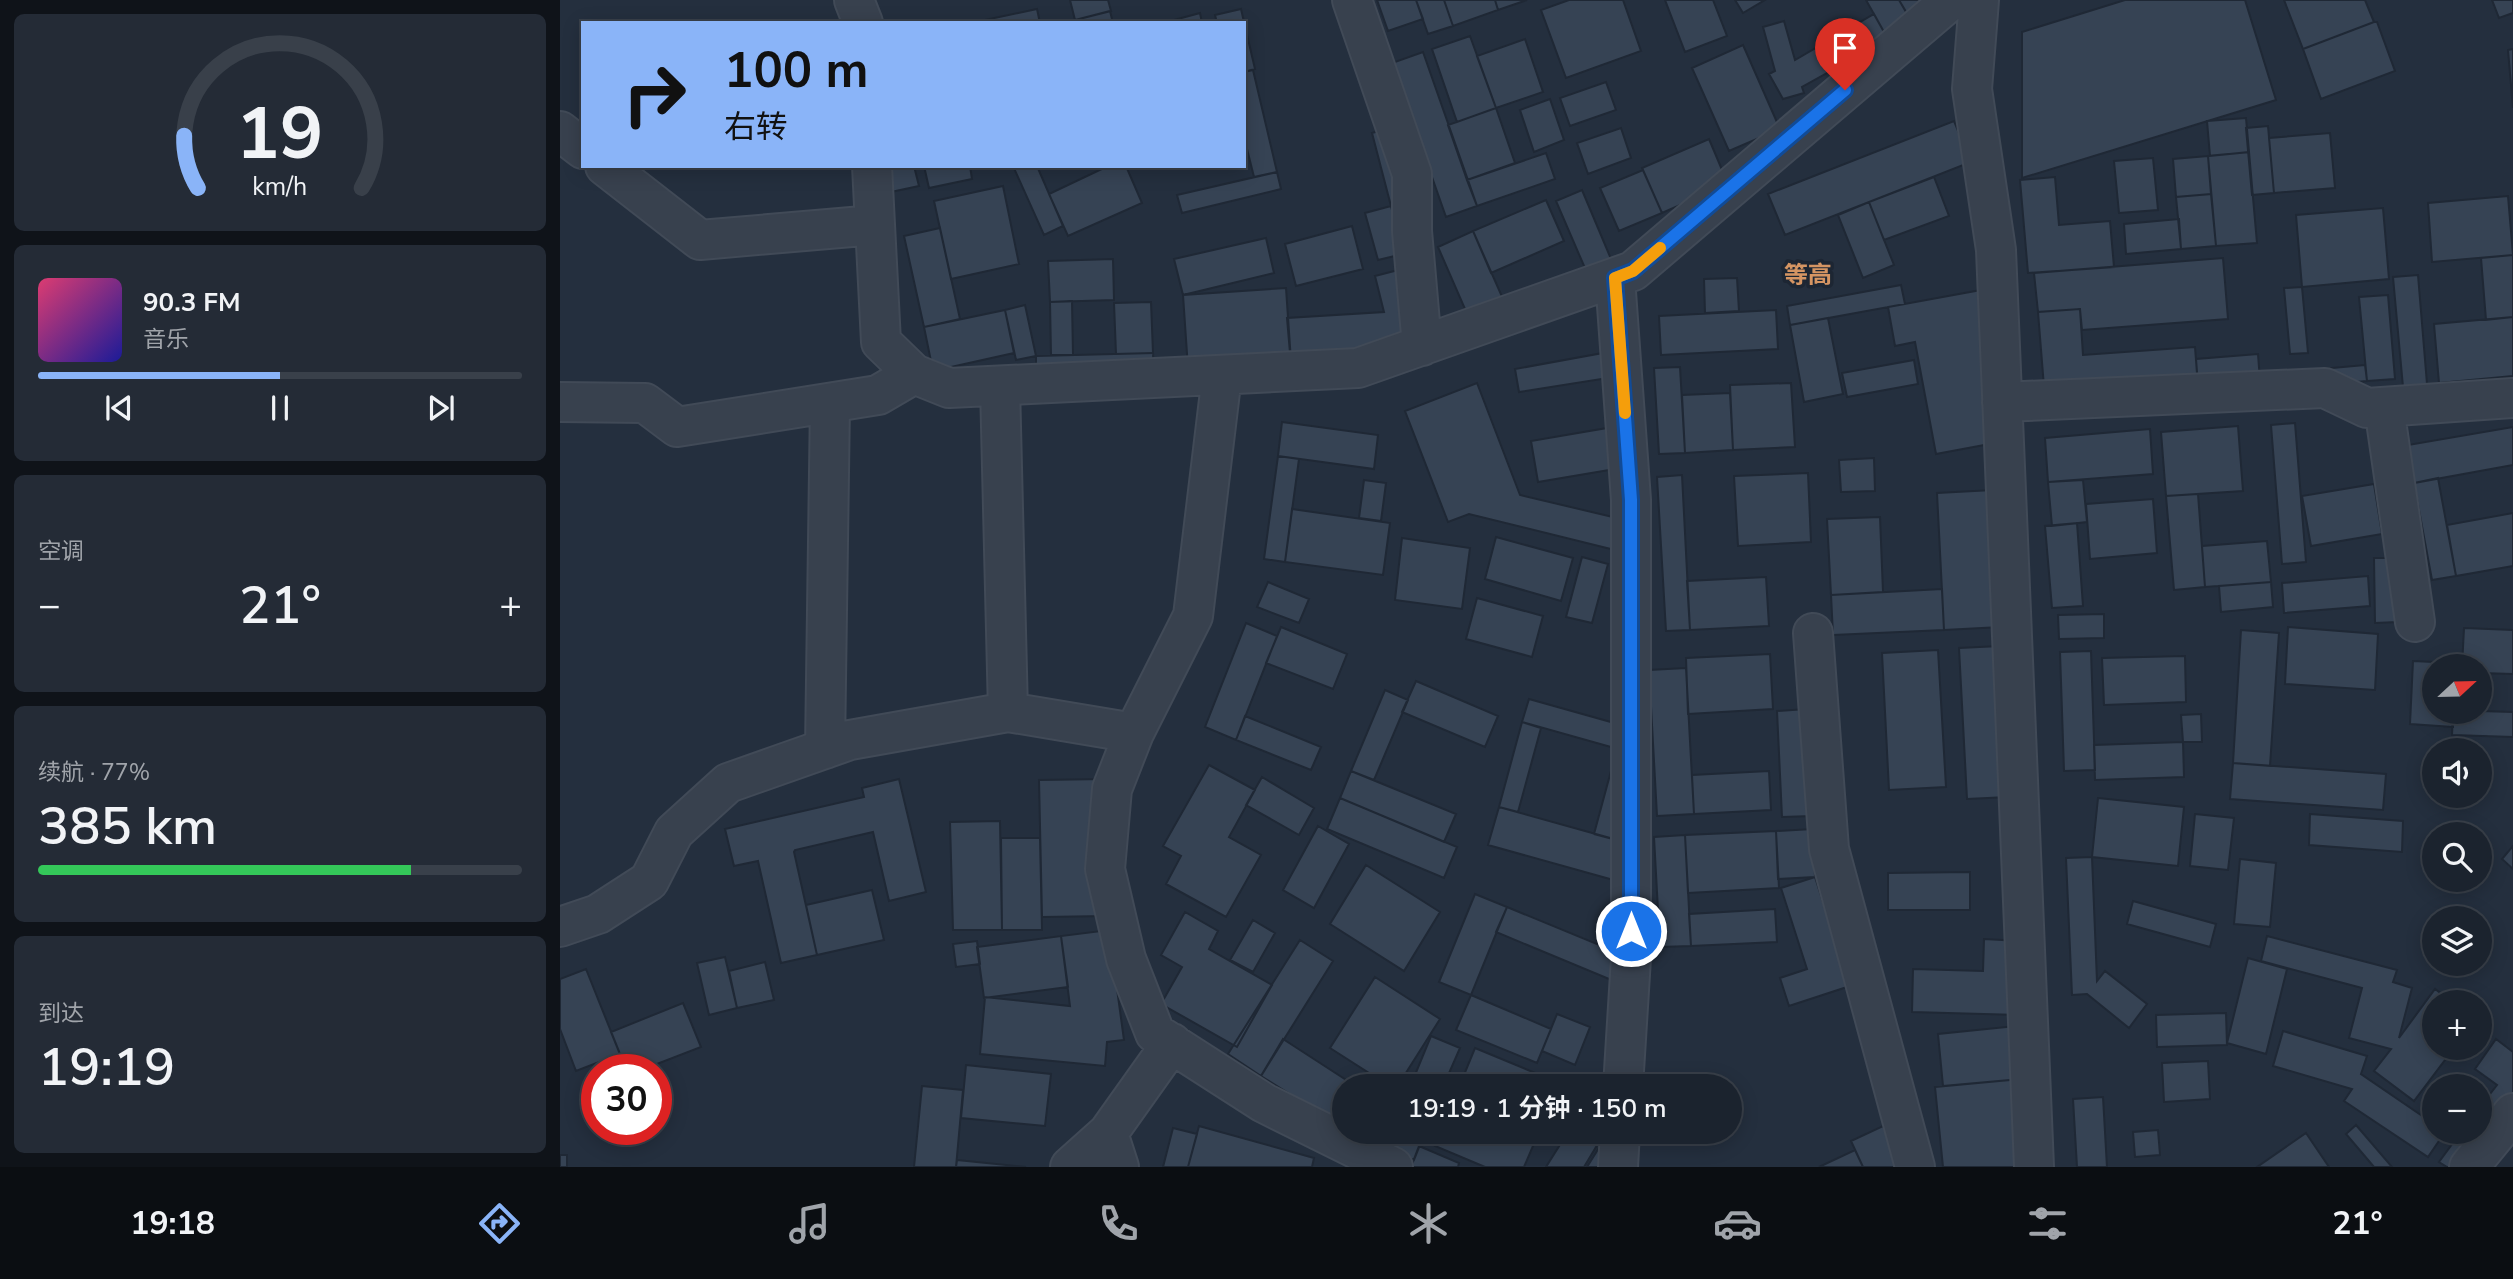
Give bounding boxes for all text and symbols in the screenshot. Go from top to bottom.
pin [1815,18,1875,90]
icon: arrive [1826,29,1864,67]
text: 100 m [724,37,868,104]
icon: right [609,49,700,140]
text: 19 [236,85,324,185]
text: 右转 [724,106,788,149]
text: km/h [252,170,308,204]
district label: 等高 [1784,259,1832,291]
text: 90.3 FM [143,285,240,320]
text: 音乐 [143,324,189,355]
icon: previous [100,389,138,427]
icon: pause [261,389,299,427]
icon: next [422,389,460,427]
text: 空调 [38,536,84,567]
text: 21° [239,570,321,641]
text: − [38,580,61,631]
text: + [499,580,522,631]
north arrow [2422,654,2492,724]
map controls [2422,654,2492,1144]
button: sound [2422,738,2492,808]
text: 续航 · 77% [38,757,150,788]
text: 385 km [38,791,217,862]
button: search [2422,822,2492,892]
position arrow [1594,894,1668,968]
button: layers [2422,906,2492,976]
button: + [2422,990,2492,1060]
text: 到达 [38,998,84,1029]
text: 19:19 [38,1032,175,1103]
speed limit sign: 30 [581,1054,672,1145]
button: − [2422,1074,2492,1144]
text: 19:19 · 1 分钟 · 150 m [1408,1091,1666,1126]
icon: directions [475,1199,524,1248]
icon: music [785,1199,834,1248]
icon: phone [1094,1199,1143,1248]
icon: climate [1404,1199,1453,1248]
icon: car [1713,1199,1762,1248]
icon: filters [2023,1199,2072,1248]
text: 19:18 [130,1202,215,1245]
text: 21° [2332,1202,2383,1245]

